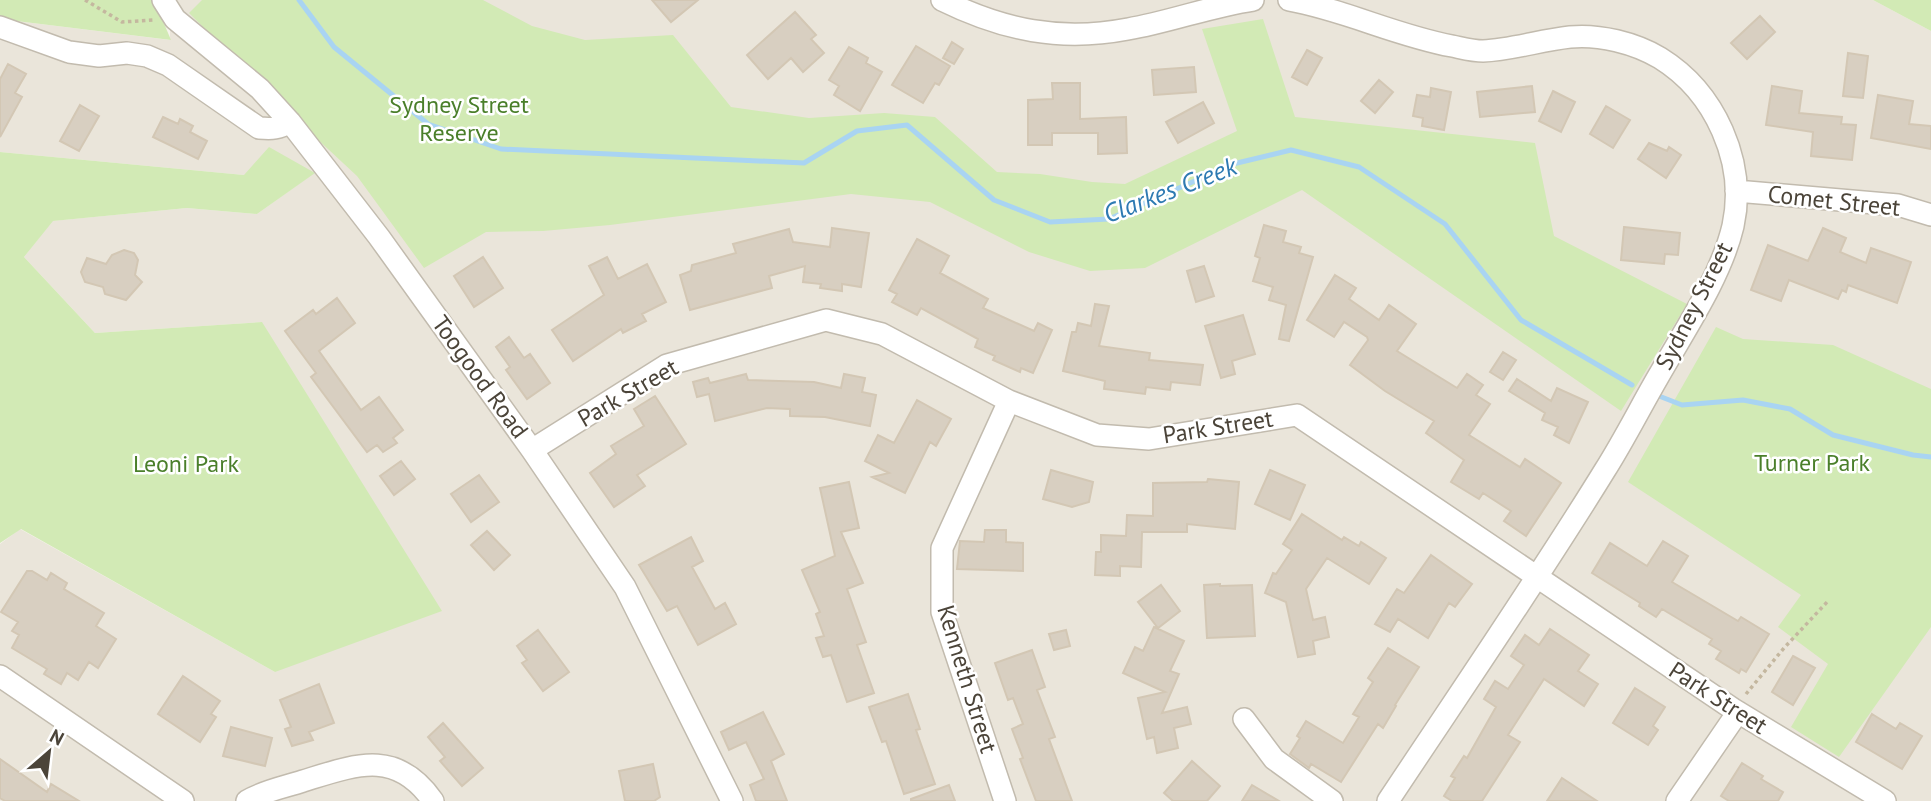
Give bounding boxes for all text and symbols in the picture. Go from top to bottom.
park label: Sydney Street Reserve [389,89,529,148]
water label: Clarkes Creek [1098,149,1242,230]
street label: Comet Street [1766,178,1902,223]
street label: Sydney Street [1648,237,1739,375]
street label: Toogood Road [425,309,535,444]
street label: Park Street [572,351,684,434]
street label: Park Street [1161,403,1275,451]
park label: Turner Park [1754,447,1870,478]
park label: Leoni Park [133,448,239,479]
street label: Kenneth Street [930,601,1005,757]
street label: Park Street [1663,654,1773,741]
north arrow [14,717,84,787]
text: N [46,723,68,751]

